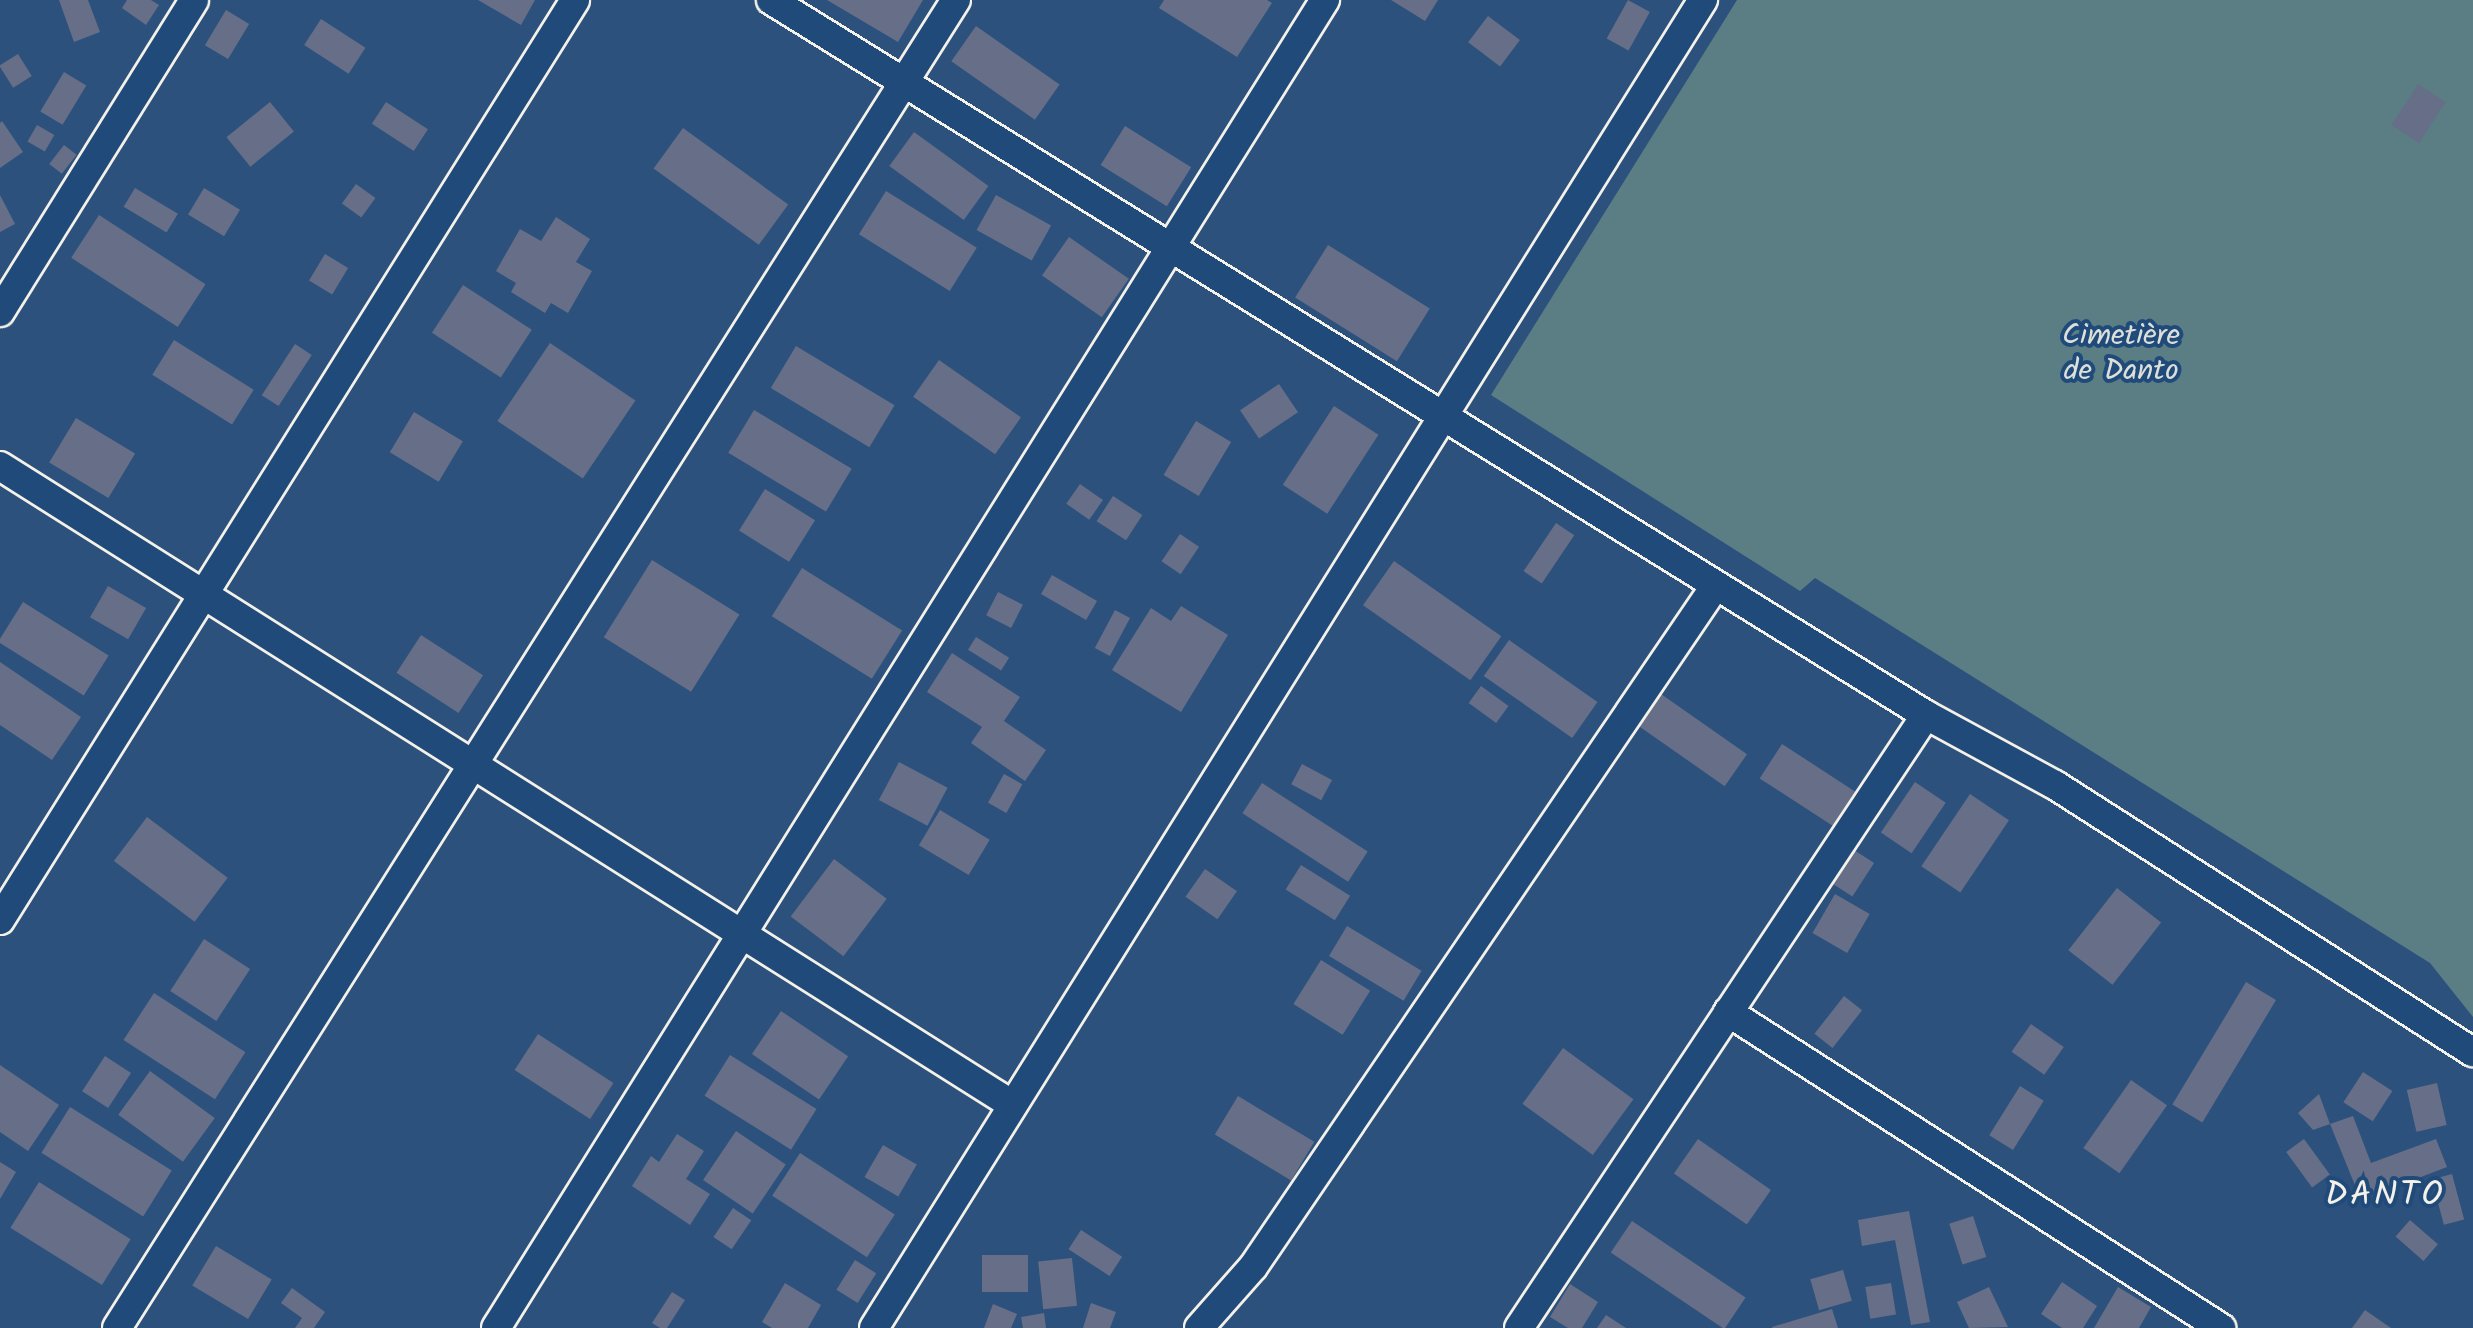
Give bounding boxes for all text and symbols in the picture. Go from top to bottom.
park label: Cimetière de Danto [2062,318,2180,388]
district label: DANTO [2325,1175,2445,1217]

